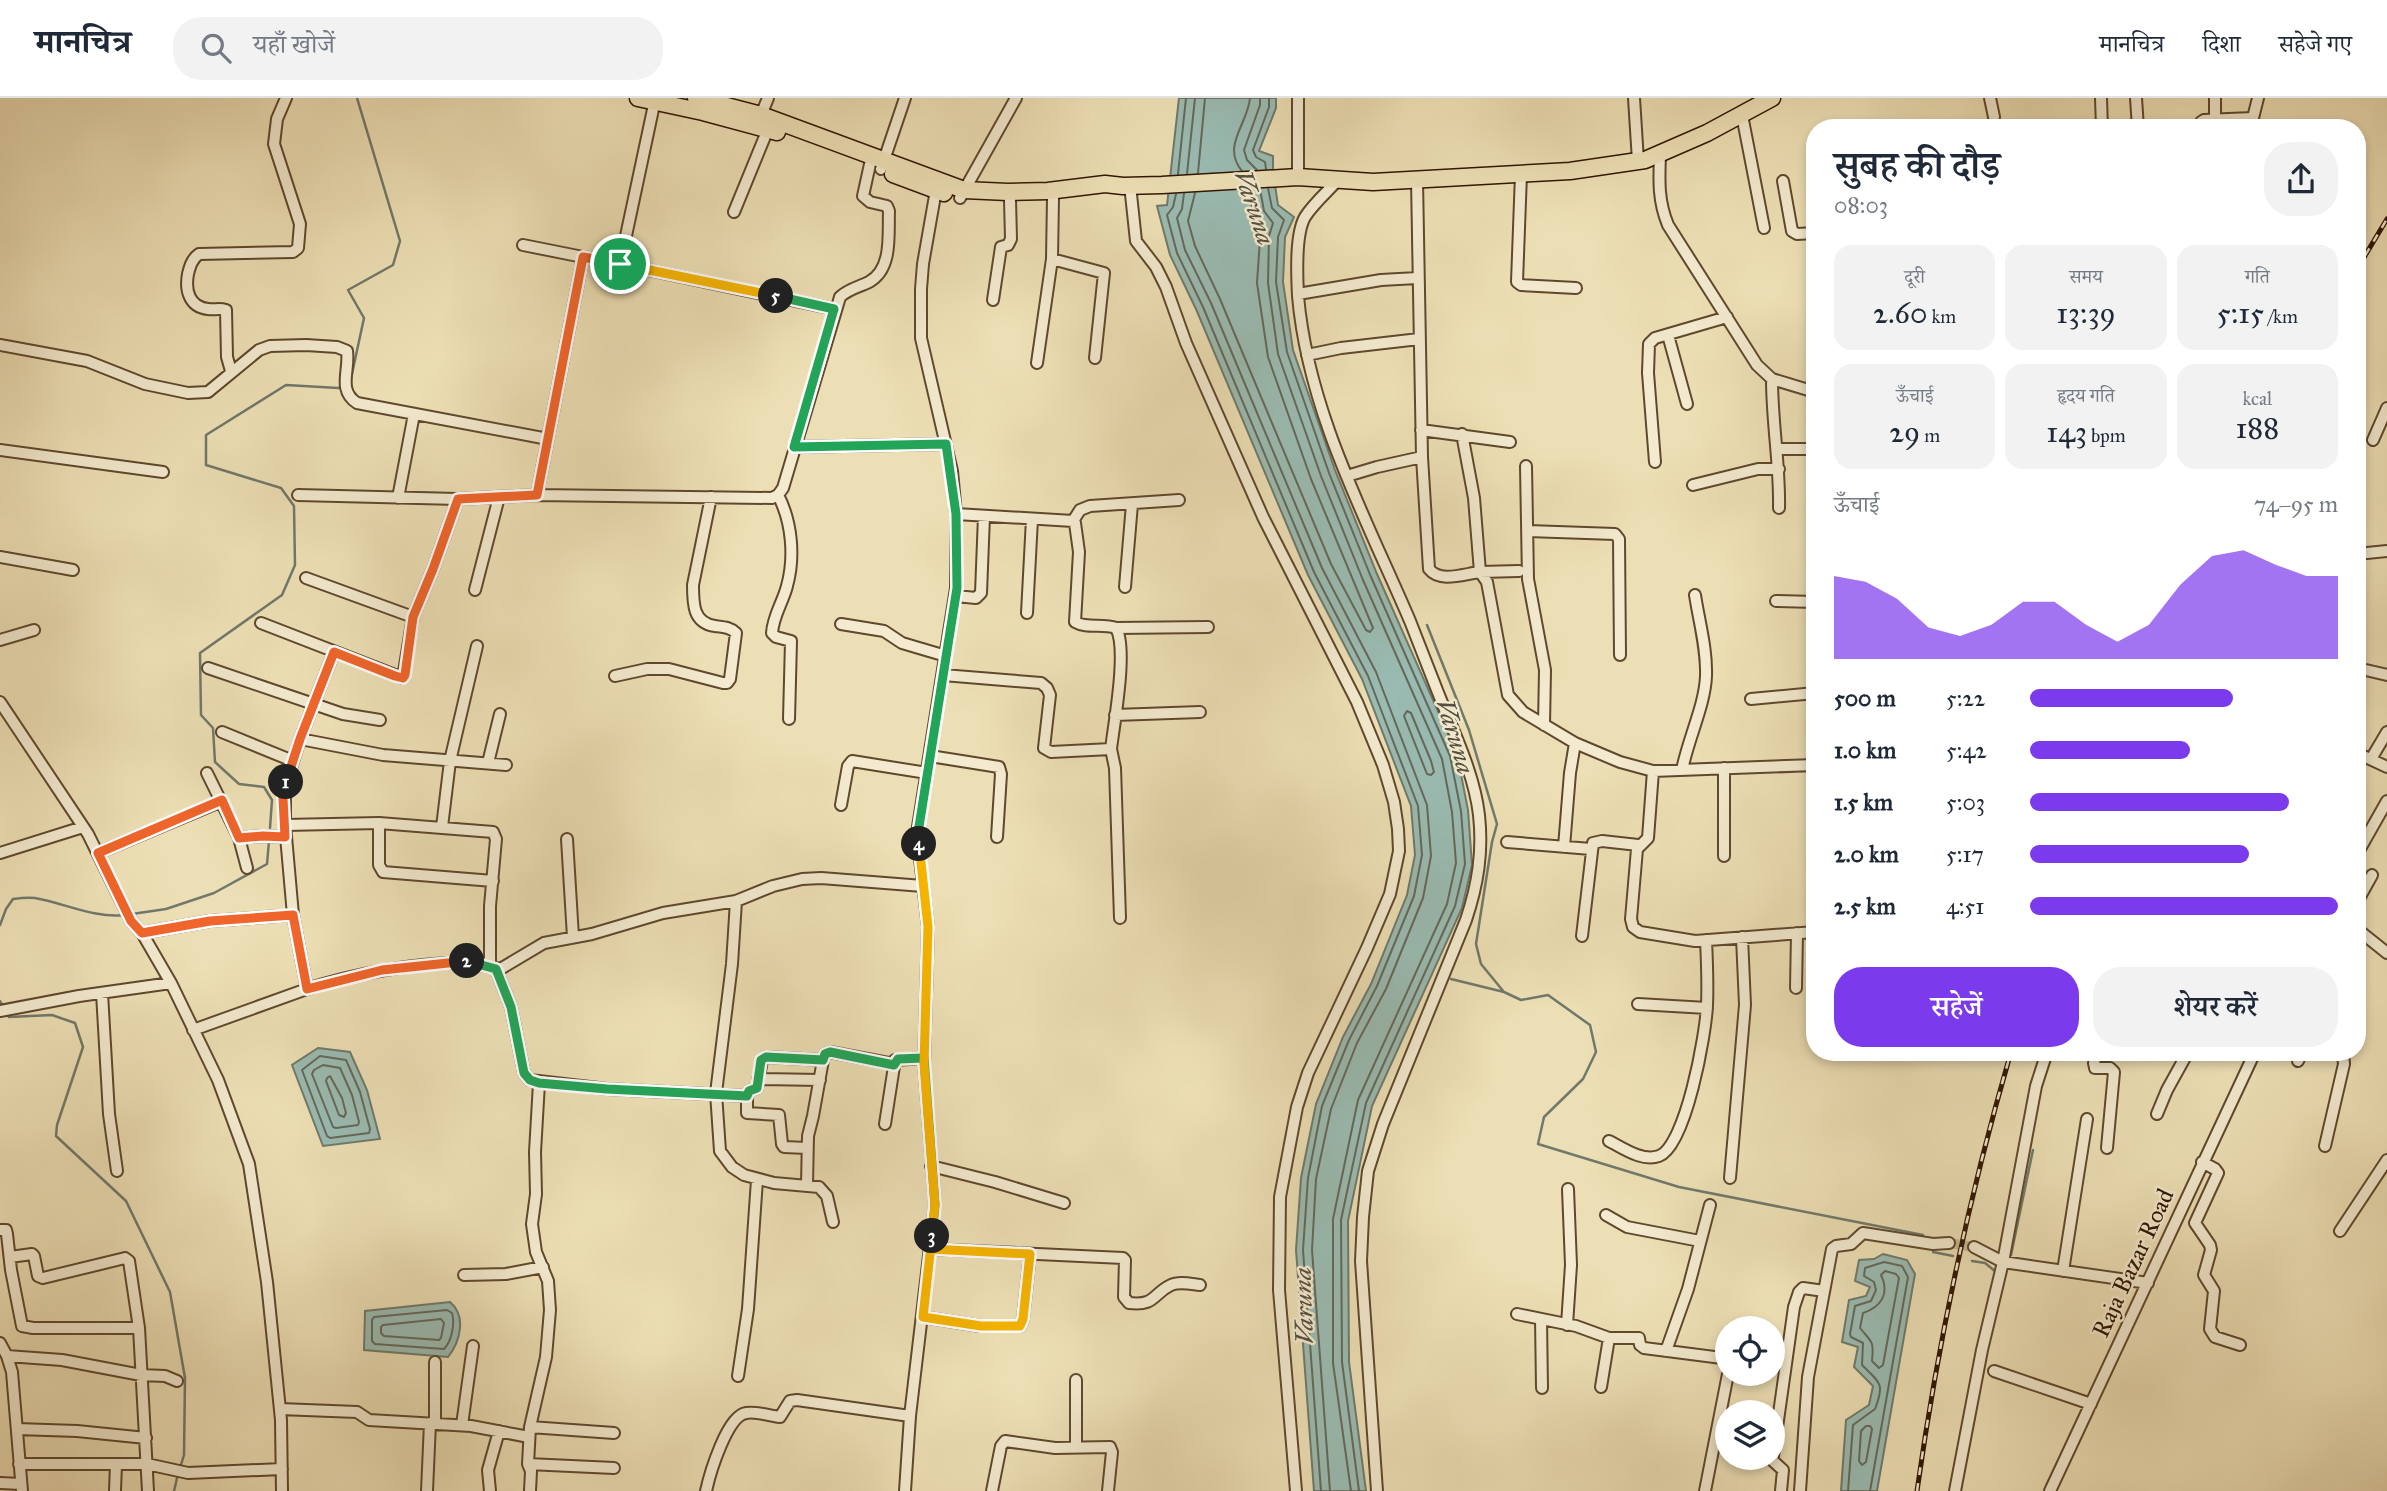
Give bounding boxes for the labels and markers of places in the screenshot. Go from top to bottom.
pin [590,234,650,294]
pin: 5 [758,278,794,314]
pin: 1 [268,764,304,800]
pin: 4 [902,826,936,862]
pin: 2 [449,944,484,978]
pin: 3 [914,1218,950,1254]

